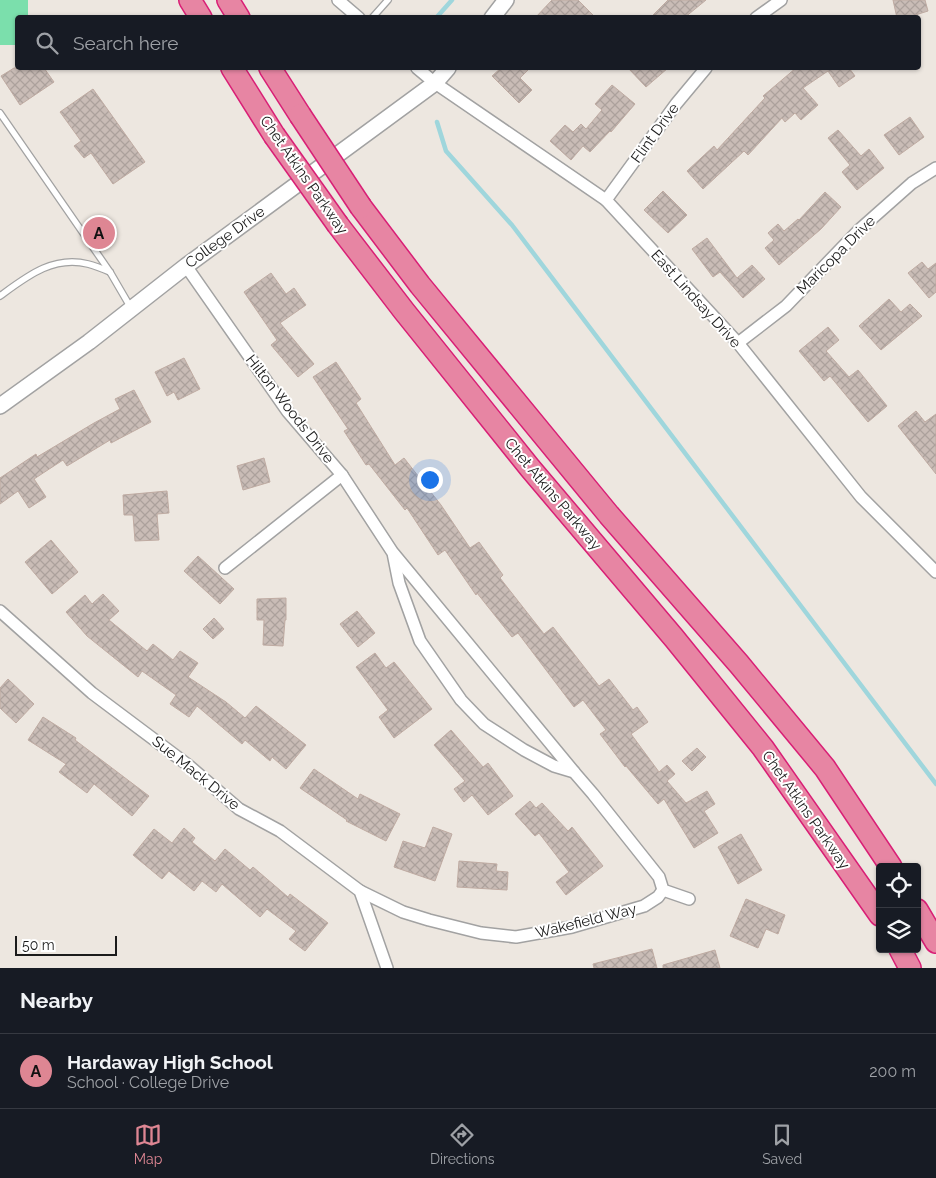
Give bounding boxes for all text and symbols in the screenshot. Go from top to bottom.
search box [15,15,921,70]
icon: search [33,29,61,57]
text: Search here [73,32,179,54]
street label: Flint Drive [627,99,683,166]
street label: Chet Atkins Parkway [256,112,352,238]
street label: College Drive [182,202,268,272]
street label: Maricopa Drive [793,212,879,298]
pin: A [83,214,115,252]
street label: East Lindsay Drive [647,246,745,352]
street label: Hilton Woods Drive [242,351,338,467]
street label: Chet Atkins Parkway [501,434,605,554]
your location [417,467,443,493]
street label: Sue Mack Drive [148,732,244,814]
street label: Chet Atkins Parkway [758,747,854,873]
map controls [876,863,921,953]
button: locate [876,863,921,908]
street label: Wakefield Way [534,900,638,942]
button: layers [876,908,921,953]
scale bar [15,933,118,956]
text: 50 m [22,937,55,953]
text: Nearby [20,988,93,1013]
text: Hardaway High School [67,1051,273,1073]
text: A [31,1062,41,1081]
text: 200 m [869,1062,916,1081]
text: School · College Drive [67,1073,229,1092]
tab: Map [134,1121,162,1167]
tab: Directions [430,1121,495,1167]
tab: Saved [762,1121,802,1167]

